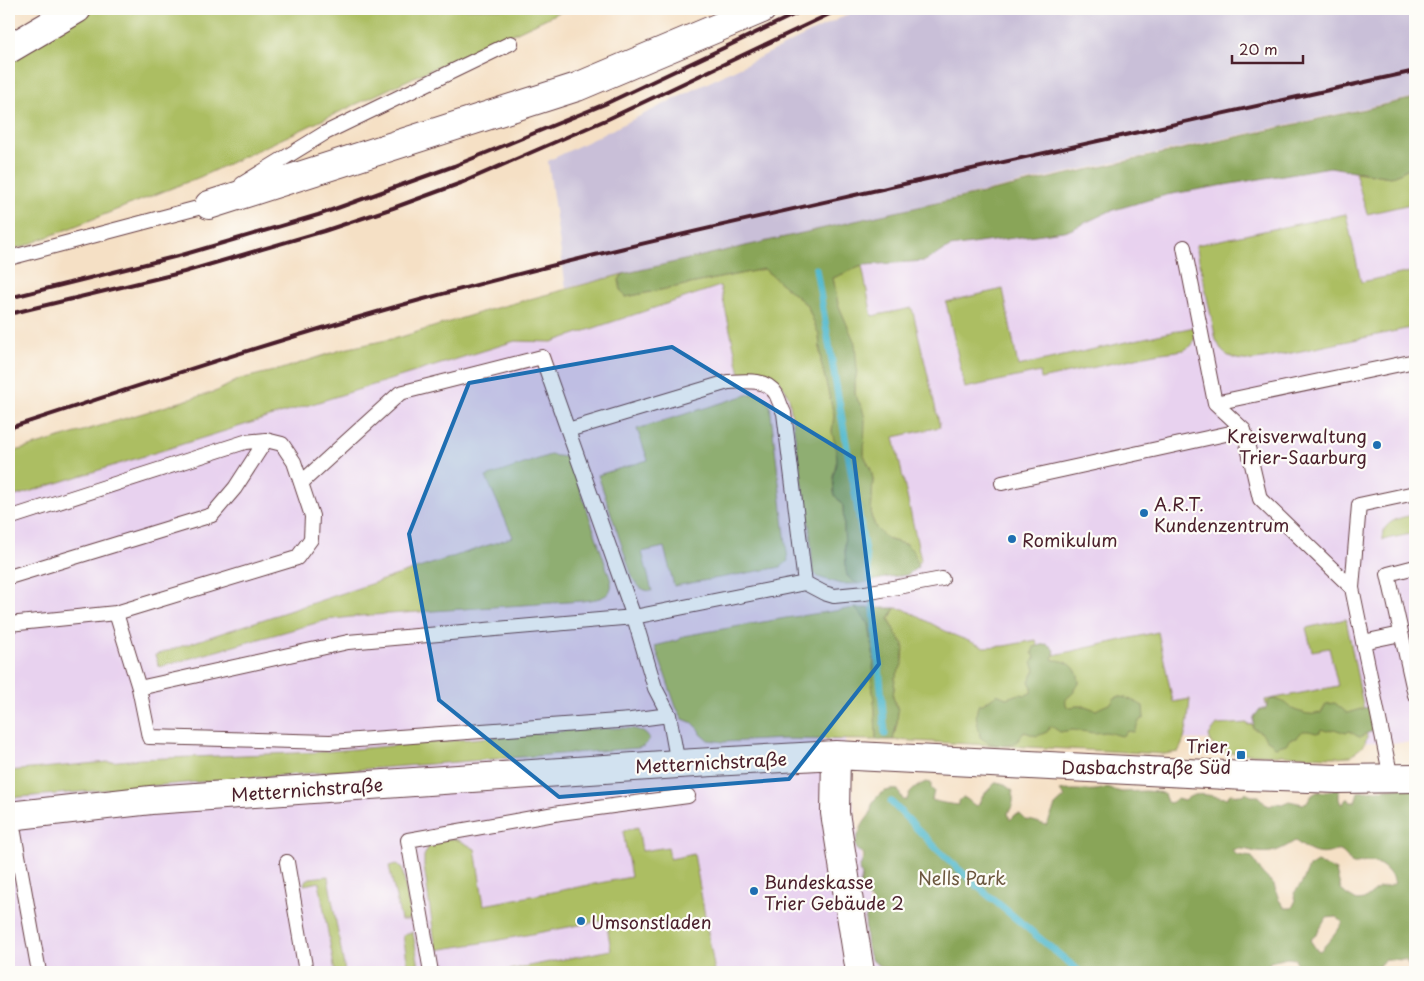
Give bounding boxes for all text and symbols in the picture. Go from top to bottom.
scale bar [1232,32,1303,64]
text: 20 m [1239,37,1278,60]
place label: Kreisverwaltung Trier-Saarburg [1227,422,1367,470]
marker: Kreisverwaltung Trier-Saarburg [1371,439,1383,451]
place label: A.R.T. Kundenzentrum [1154,490,1289,538]
marker: A.R.T. Kundenzentrum [1138,507,1150,519]
place label: Romikulum [1022,526,1118,553]
marker: Romikulum [1006,533,1018,545]
place label: Trier, Dasbachstraße Süd [1061,732,1231,780]
street label: Metternichstraße [634,745,788,779]
marker: Trier, Dasbachstraße Süd [1235,749,1247,761]
street label: Metternichstraße [230,770,384,808]
park label: Nells Park [918,864,1006,891]
place label: Bundeskasse Trier Gebäude 2 [764,868,904,916]
marker: Bundeskasse Trier Gebäude 2 [748,885,760,897]
place label: Umsonstladen [591,908,712,935]
marker: Umsonstladen [575,915,587,927]

